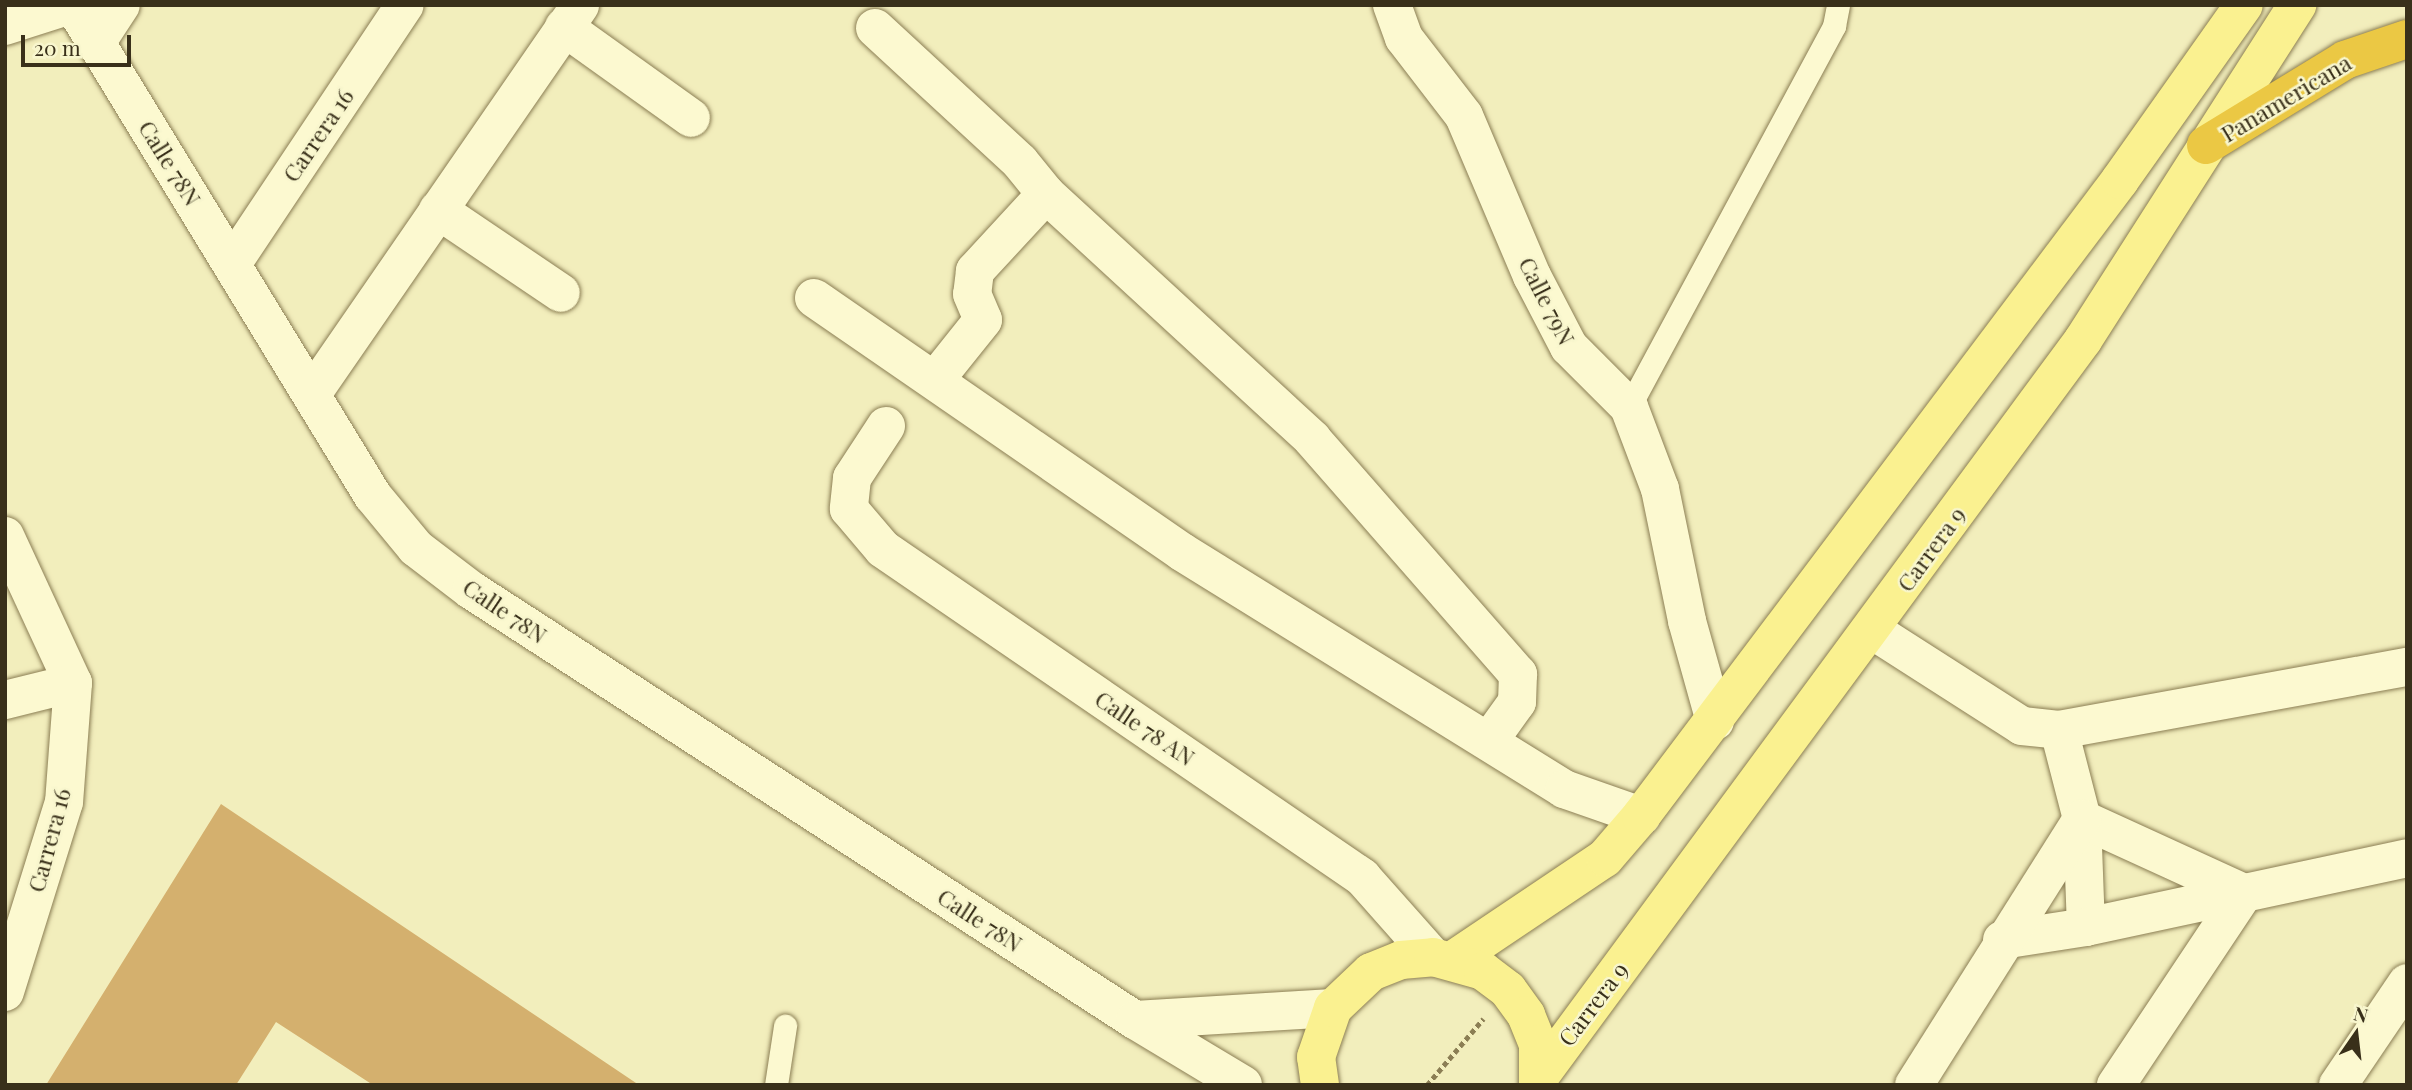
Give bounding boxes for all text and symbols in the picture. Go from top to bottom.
scale bar [24,21,135,65]
text: 20 m [34,33,81,61]
street label: Panamericana [2216,48,2356,148]
street label: Carrera 16 [277,83,359,187]
street label: Calle 78N [133,115,207,211]
street label: Calle 79N [1513,252,1581,350]
street label: Carrera 9 [1891,501,1971,597]
street label: Calle 78N [458,573,552,649]
street label: Calle 78 AN [1090,684,1200,772]
street label: Carrera 16 [22,785,76,895]
street label: Calle 78N [933,883,1027,957]
street label: Carrera 9 [1552,957,1634,1051]
north arrow [2321,999,2391,1069]
text: N [2351,999,2371,1028]

